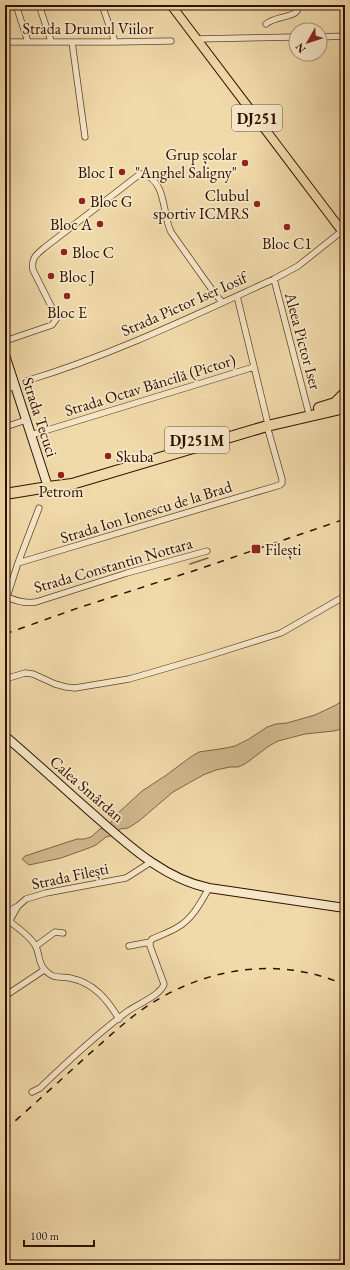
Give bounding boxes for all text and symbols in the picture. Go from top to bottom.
street label: Strada Drumul Viilor [22,18,154,39]
north arrow [288,22,328,62]
text: N [292,40,308,56]
road number: DJ251 [232,105,282,131]
place label: Grup școlar "Anghel Saligny" [135,144,238,183]
marker: Grup școlar "Anghel Saligny" [240,158,250,168]
place label: Bloc I [78,162,115,183]
marker: Bloc I [117,167,127,177]
place label: Clubul sportiv ICMRS [153,185,249,224]
place label: Bloc G [90,191,133,212]
marker: Bloc G [77,196,87,206]
marker: Clubul sportiv ICMRS [252,199,262,209]
place label: Bloc A [50,214,93,235]
marker: Bloc A [95,219,105,229]
marker: Bloc C1 [282,222,292,232]
place label: Bloc C1 [262,233,312,254]
place label: Bloc C [72,242,114,263]
marker: Bloc C [59,247,69,257]
place label: Bloc J [59,266,95,287]
street label: Strada Pictor Iser Iosif [118,266,252,341]
marker: Bloc J [46,271,56,281]
street label: Aleea Pictor Iser [280,289,326,393]
marker: Bloc E [62,291,72,301]
place label: Bloc E [47,302,87,323]
street label: Strada Octav Băncilă (Pictor) [62,349,238,421]
street label: Strada Tecuci [17,375,63,459]
road number: DJ251M [165,427,229,453]
place label: Skuba [116,446,154,467]
marker: Skuba [103,451,113,461]
marker: Petrom [56,470,66,480]
street label: Strada Ion Ionescu de la Brad [58,476,235,548]
place label: Petrom [38,481,84,502]
street label: Strada Constantin Nottara [31,532,195,598]
place label: Filești [265,539,301,560]
marker: Filești [250,543,262,555]
street label: Calea Smârdan [45,751,129,827]
street label: Strada Filești [30,858,110,894]
scale bar [24,1222,94,1248]
text: 100 m [30,1228,60,1244]

